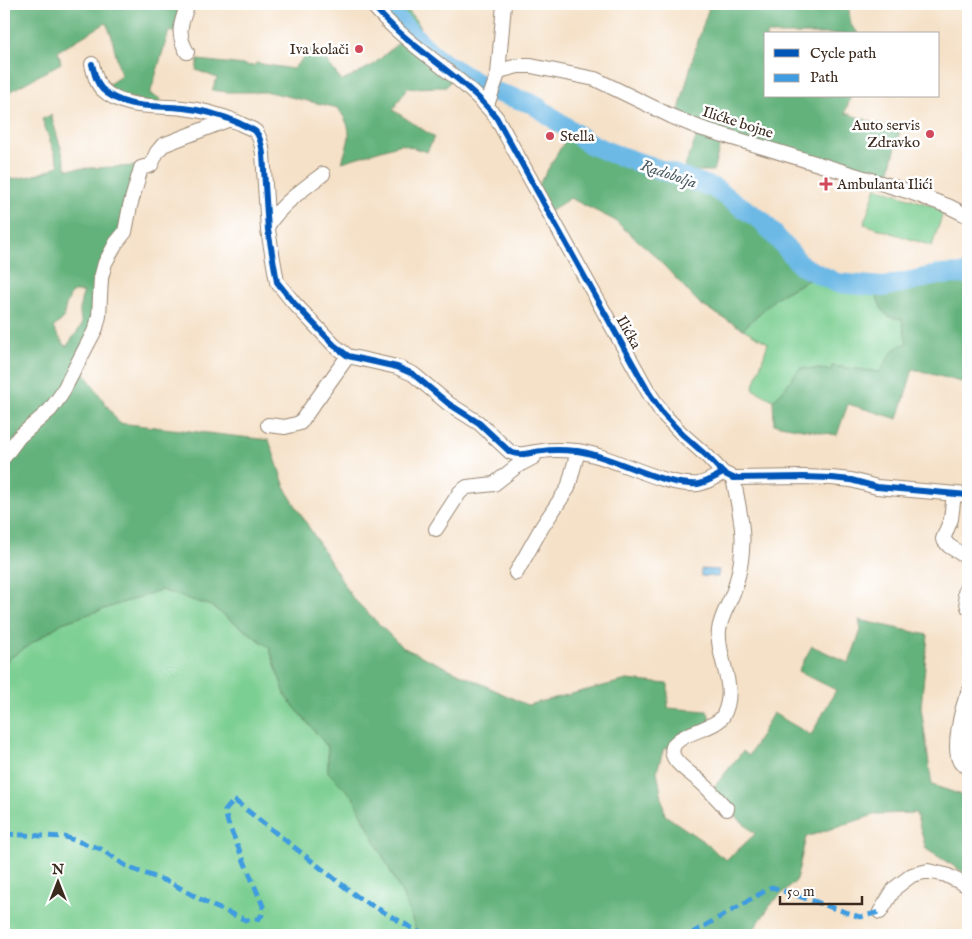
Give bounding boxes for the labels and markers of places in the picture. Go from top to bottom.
place label: Iva kolači [290,40,349,59]
marker: Iva kolači [353,43,365,55]
place label: Auto servis Zdravko [851,116,920,152]
place label: Stella [560,127,595,146]
marker: Auto servis Zdravko [924,128,936,140]
marker: Stella [544,130,556,142]
place label: Ambulanta Ilići [836,175,933,194]
marker: Ambulanta Ilići [819,177,833,191]

